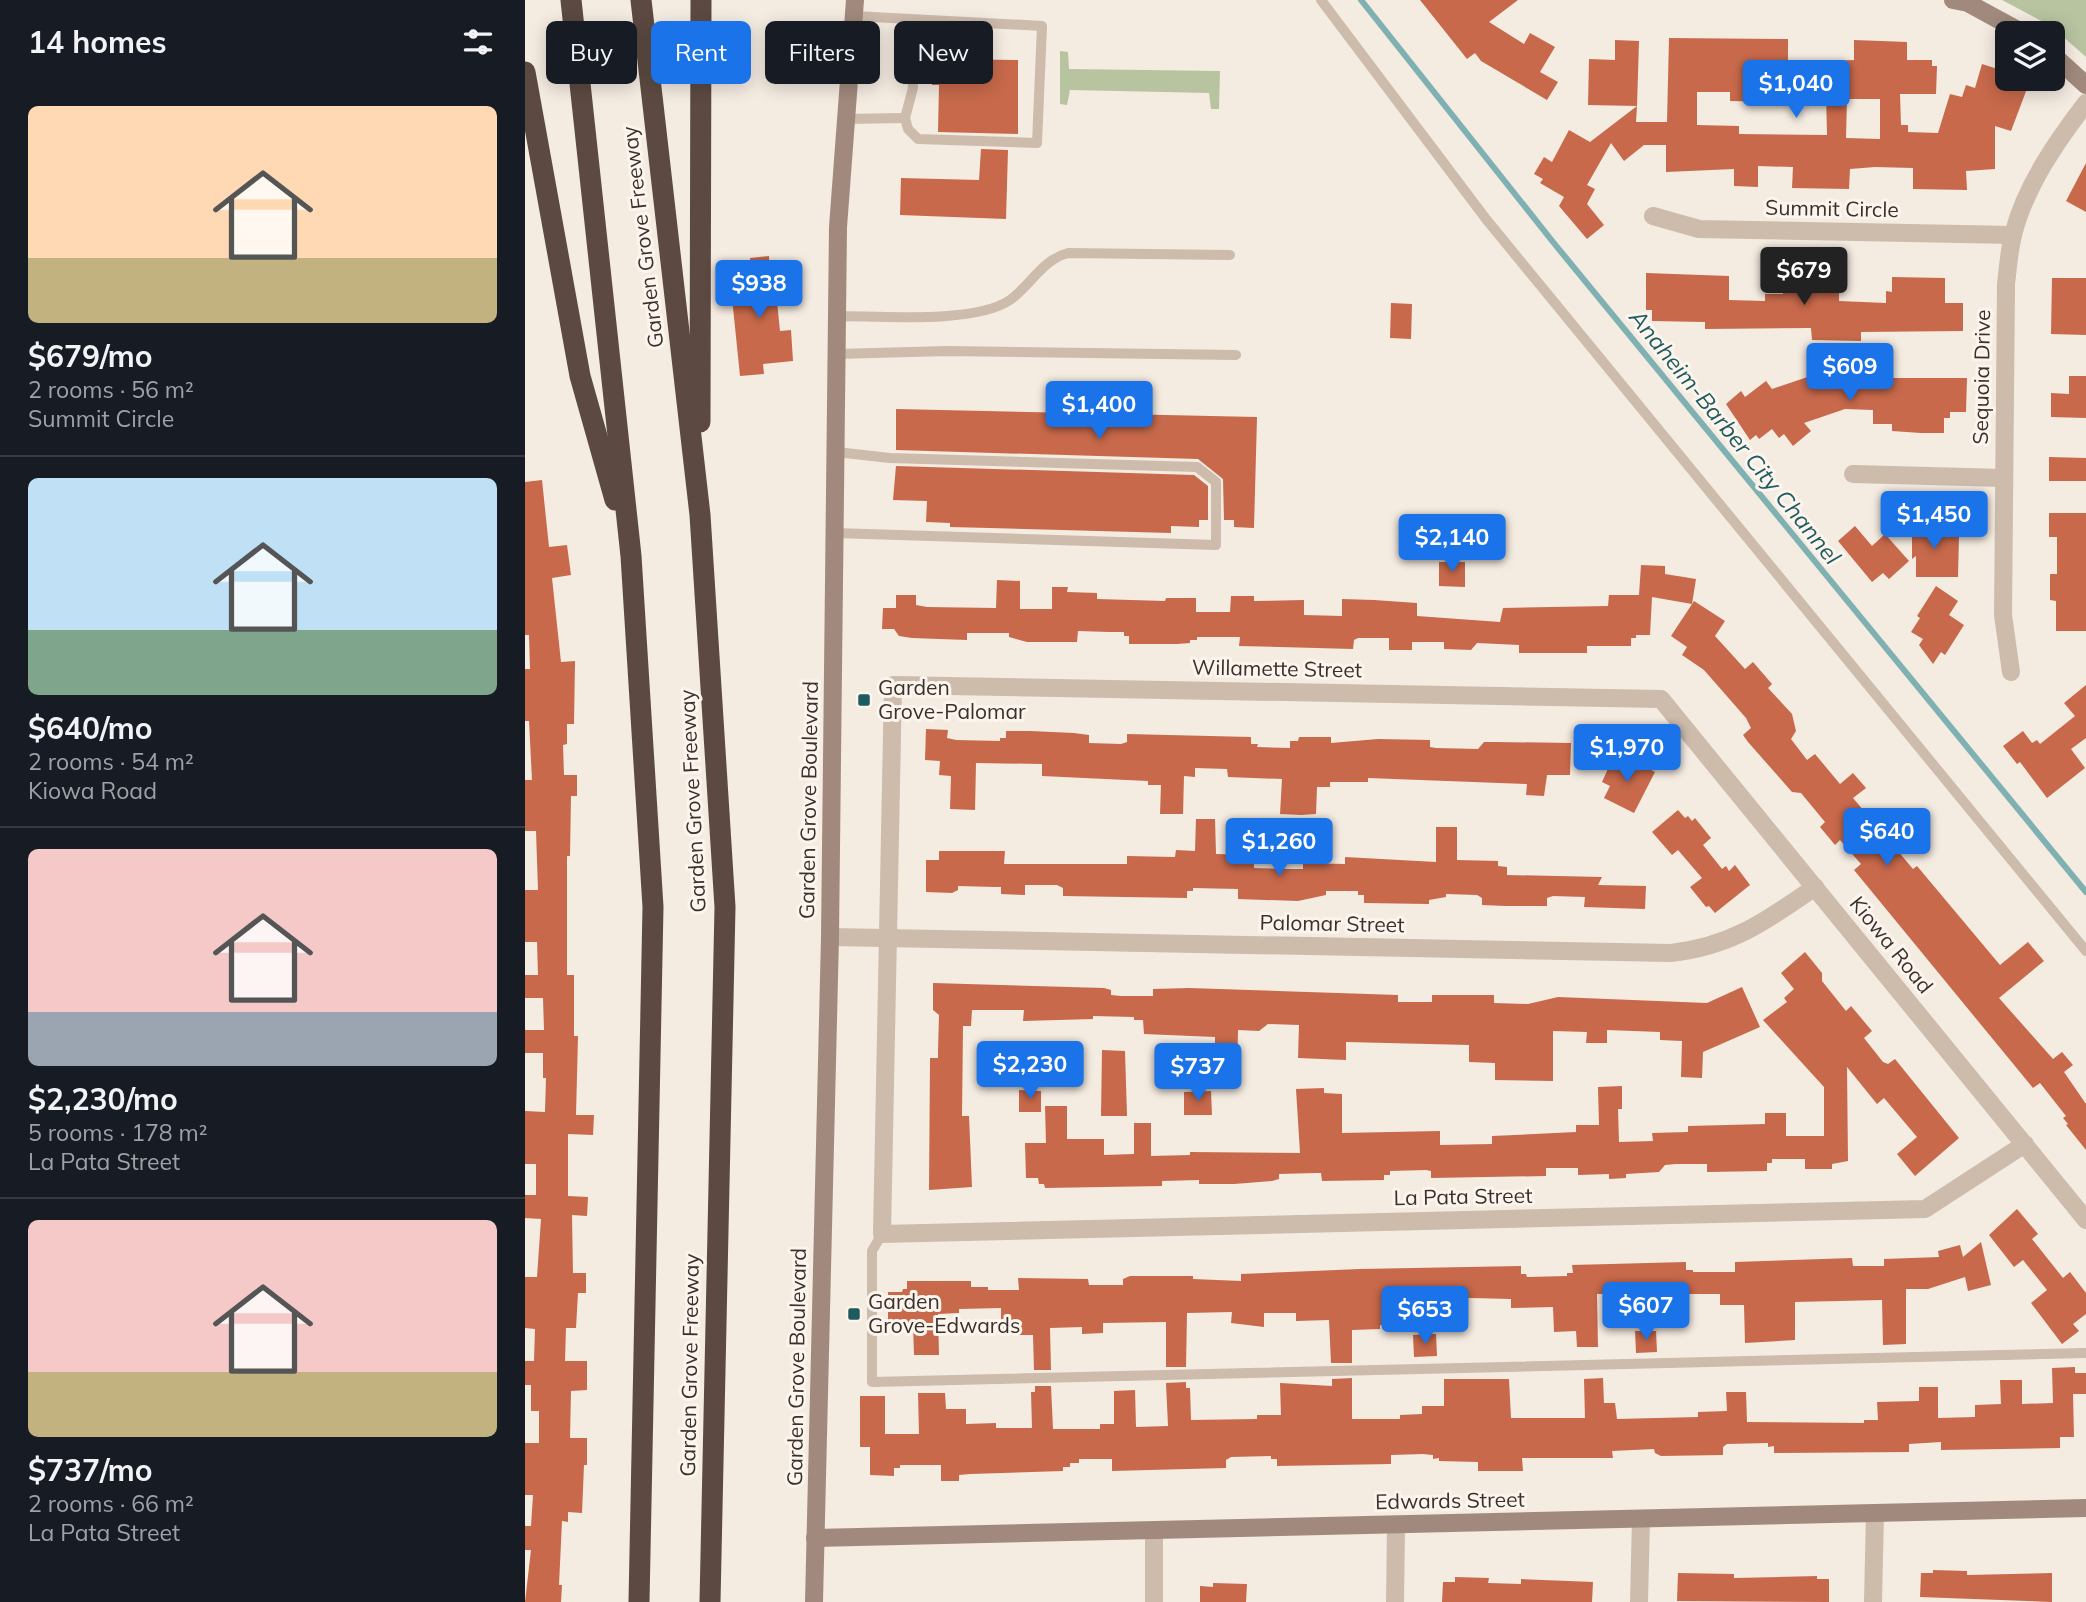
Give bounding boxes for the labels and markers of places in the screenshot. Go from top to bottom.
pin: $1,040 [1739,60,1853,120]
pin: $679 [1763,247,1845,307]
pin: $938 [718,260,800,320]
pin: $609 [1809,344,1891,403]
pin: $1,400 [1042,382,1156,441]
pin: $1,450 [1877,491,1991,551]
pin: $2,140 [1395,514,1509,574]
place label: Garden Grove-Palomar [878,674,1026,724]
marker: Garden Grove-Palomar [856,692,872,708]
pin: $1,970 [1570,724,1684,784]
pin: $640 [1846,808,1928,868]
pin: $1,260 [1222,818,1336,878]
pin: $2,230 [973,1042,1087,1101]
pin: $737 [1157,1044,1239,1103]
pin: $607 [1605,1282,1687,1342]
pin: $653 [1384,1286,1466,1346]
place label: Garden Grove-Edwards [868,1288,1020,1338]
marker: Garden Grove-Edwards [846,1306,862,1322]

